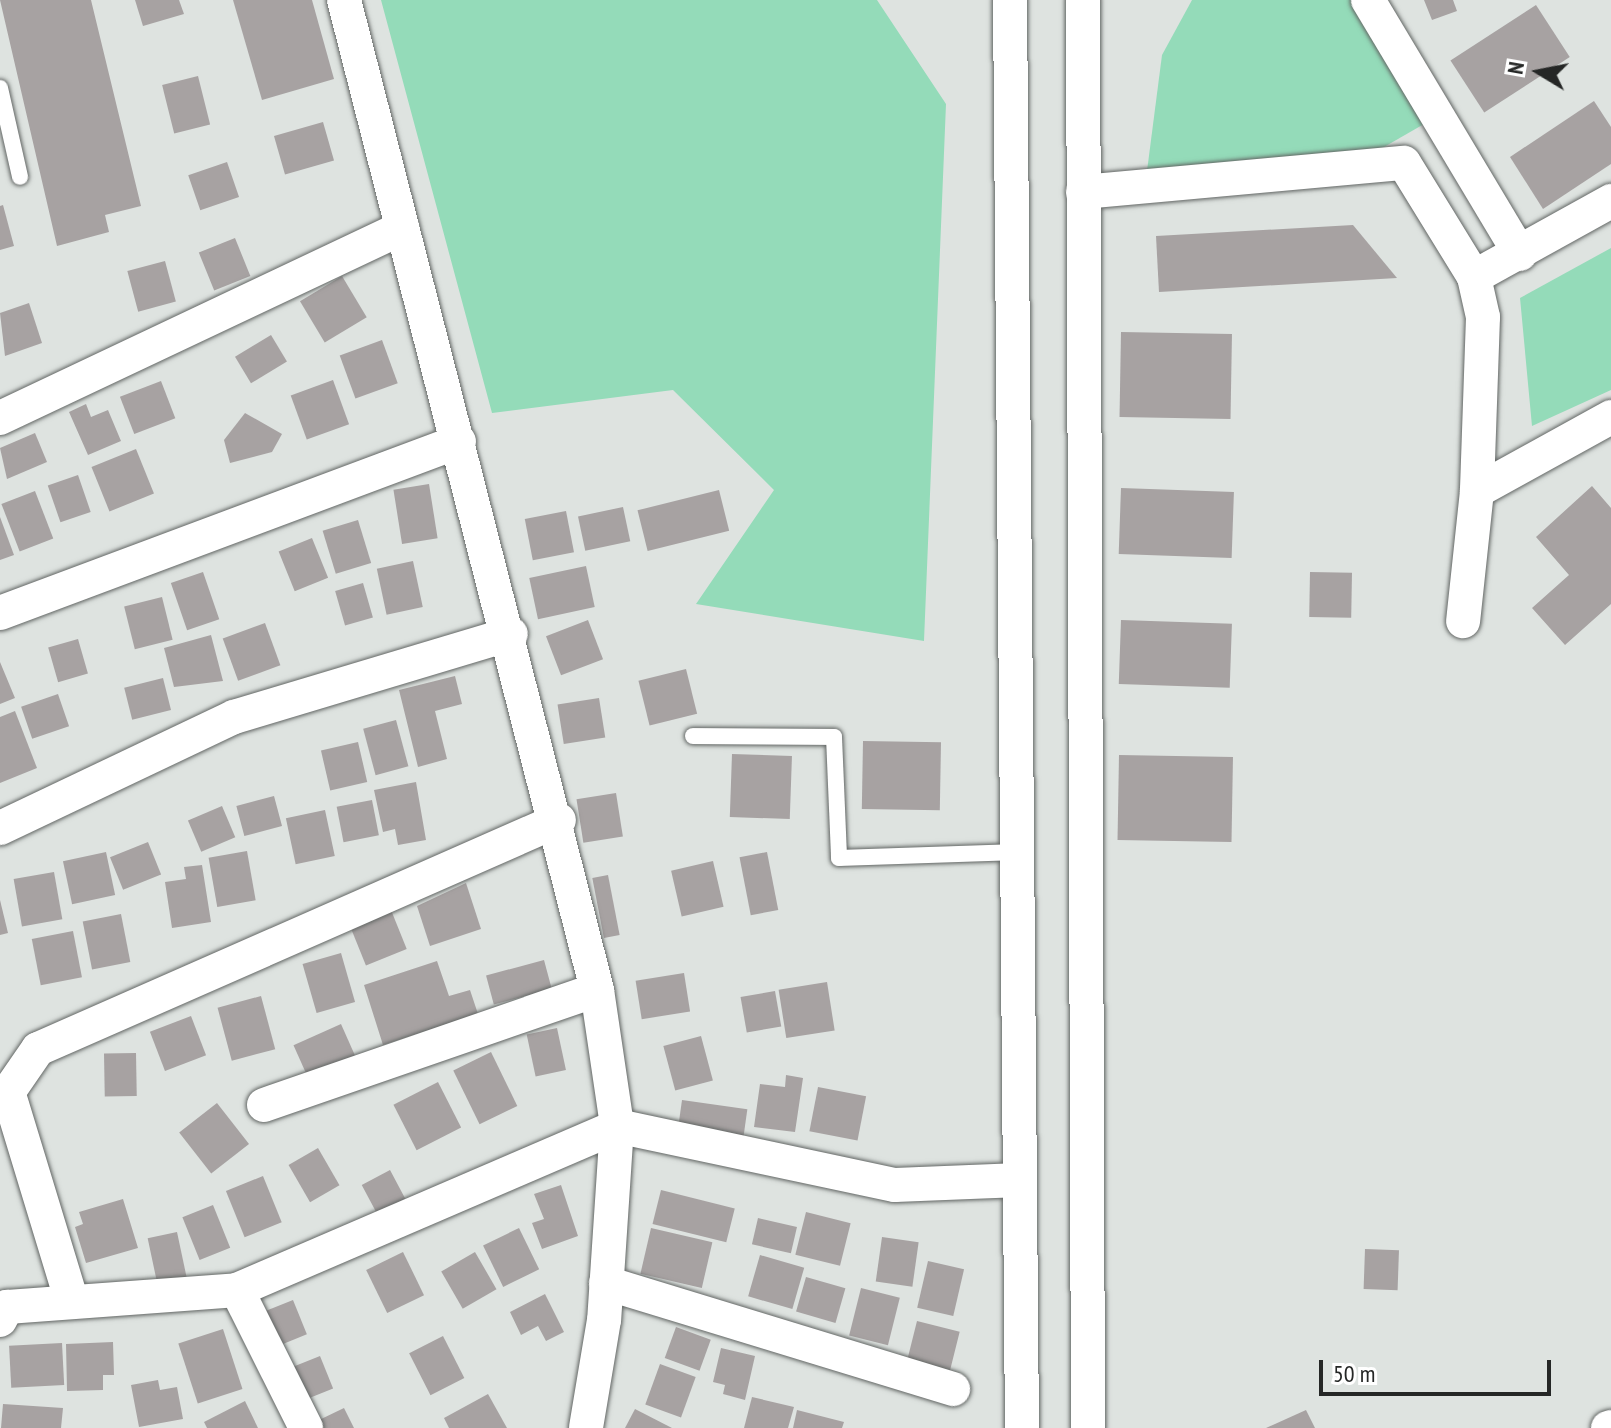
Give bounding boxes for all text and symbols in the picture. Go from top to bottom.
north arrow [1499,32,1579,112]
text: N [1501,60,1530,76]
scale bar [1323,1344,1555,1394]
text: 50 m [1333,1358,1375,1389]

